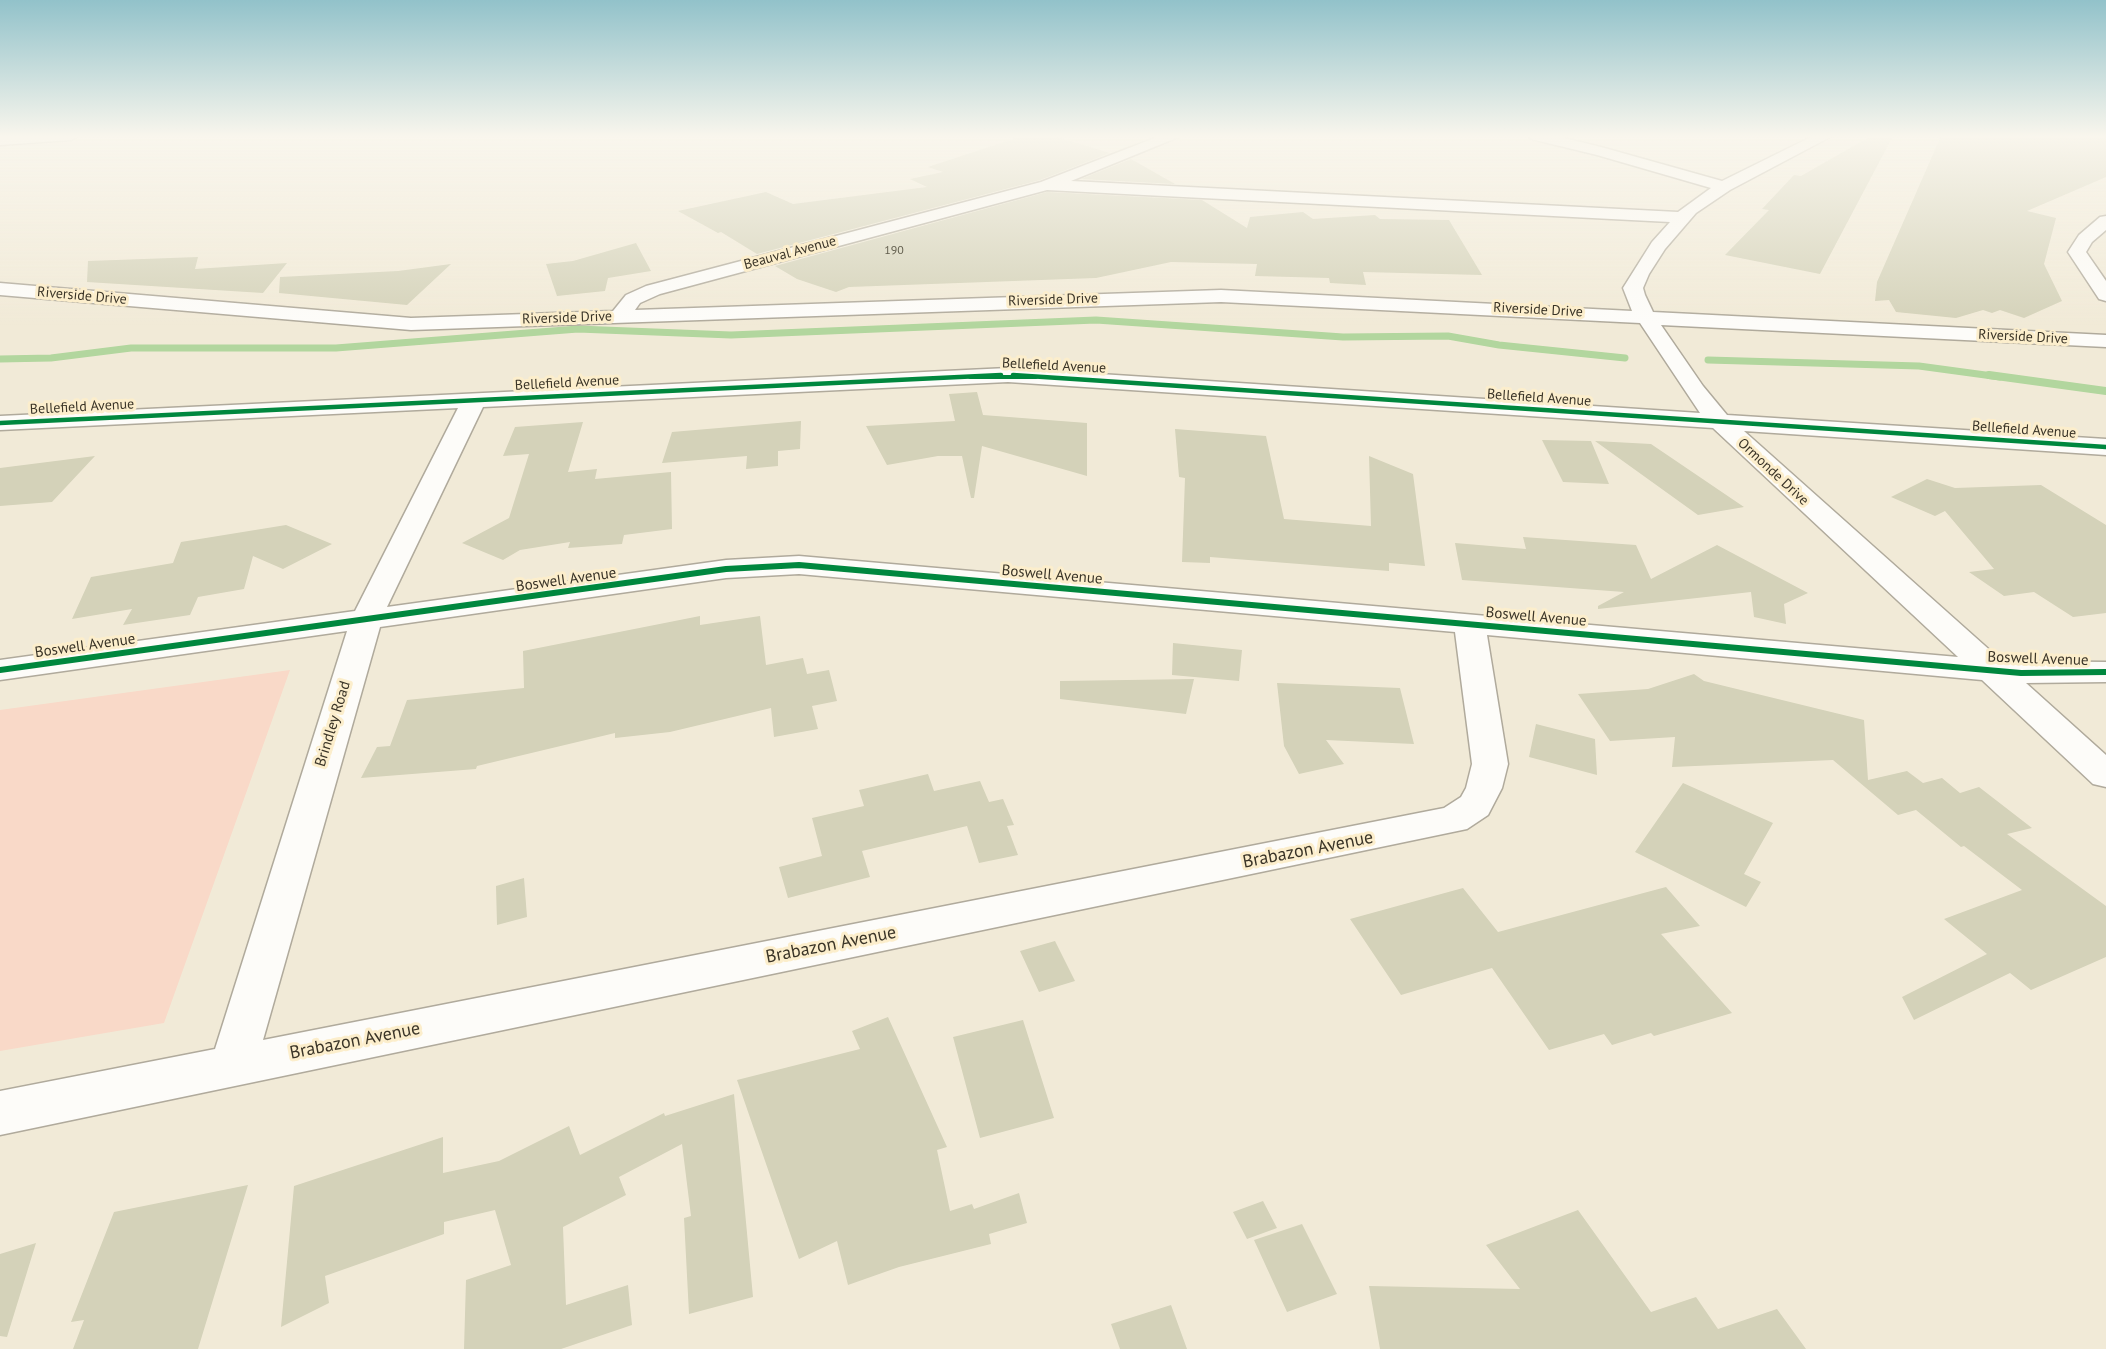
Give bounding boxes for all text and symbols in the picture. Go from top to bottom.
street label: Beauval Avenue [742,233,838,273]
house number: 190 [884,244,904,258]
street label: Riverside Drive [36,284,128,308]
street label: Riverside Drive [1008,290,1098,310]
street label: Riverside Drive [1493,299,1583,321]
street label: Riverside Drive [522,308,612,328]
street label: Riverside Drive [1978,326,2068,348]
street label: Bellefield Avenue [1001,355,1107,377]
street label: Bellefield Avenue [514,372,620,394]
street label: Bellefield Avenue [1486,386,1592,410]
street label: Bellefield Avenue [29,396,135,418]
street label: Bellefield Avenue [1971,418,2077,442]
street label: Ormonde Drive [1734,435,1812,509]
street label: Boswell Avenue [1001,562,1103,588]
street label: Boswell Avenue [515,564,617,596]
street label: Boswell Avenue [1485,604,1587,630]
street label: Boswell Avenue [34,630,136,662]
street label: Boswell Avenue [1987,648,2089,670]
street label: Brindley Road [311,679,355,769]
street label: Brabazon Avenue [1241,827,1375,873]
street label: Brabazon Avenue [764,922,898,968]
street label: Brabazon Avenue [288,1018,422,1064]

